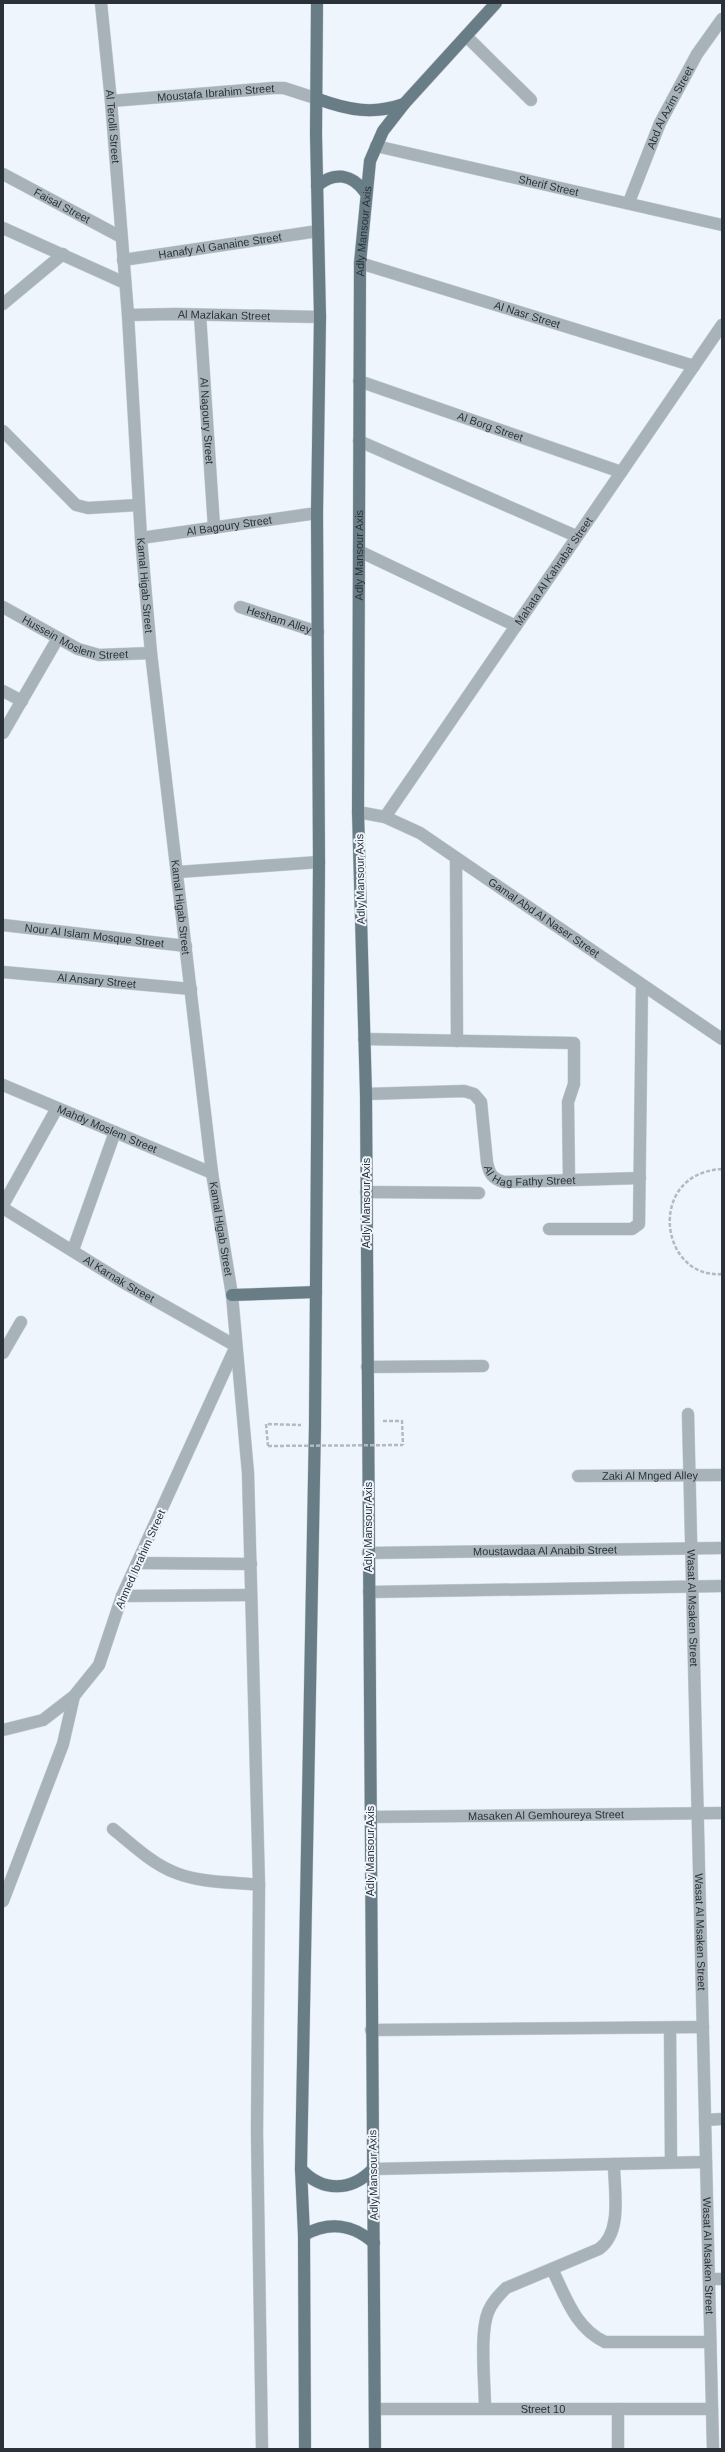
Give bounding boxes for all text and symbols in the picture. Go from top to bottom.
street label: Abd Al Azim Street [644,64,695,151]
street label: Moustafa Ibrahim Street [157,82,275,103]
street label: Al Terolli Street [104,89,122,164]
street label: Sherif Street [517,173,580,198]
street label: Adly Mansour Axis [354,185,374,276]
street label: Faisal Street [32,186,92,225]
street label: Hanafy Al Ganaine Street [158,231,282,261]
street label: Al Nasr Street [493,299,562,330]
street label: Al Mazlakan Street [178,308,270,322]
street label: Al Nagoury Street [198,377,216,465]
street label: Al Borg Street [456,410,525,444]
street label: Adly Mansour Axis [353,509,365,600]
street label: Al Bagoury Street [186,513,273,537]
street label: Mahata Al Kahraba' Street [512,515,595,627]
street label: Kamal Higab Street [135,537,155,633]
street label: Hesham Alley [245,604,313,636]
street label: Hussein Moslem Street [20,613,128,661]
street label: Adly Mansour Axis [353,833,367,924]
street label: Kamal Higab Street [169,859,192,955]
street label: Gamal Abd Al Naser Street [486,876,602,960]
street label: Nour Al Islam Mosque Street [24,922,165,949]
street label: Al Ansary Street [57,971,136,990]
street label: Mahdy Moslem Street [55,1103,159,1155]
street label: Adly Mansour Axis [360,1157,372,1248]
street label: Al Hag Fathy Street [482,1164,576,1189]
street label: Kamal Higab Street [207,1181,235,1277]
street label: Al Karnak Street [81,1253,156,1305]
street label: Zaki Al Mnged Alley [602,1469,699,1482]
street label: Adly Mansour Axis [362,1481,374,1572]
street label: Ahmed Ibrahim Street [113,1508,167,1610]
street label: Moustawdaa Al Anabib Street [473,1543,617,1558]
street label: Wasat Al Msaken Street [685,1549,700,1667]
street label: Adly Mansour Axis [364,1805,376,1896]
street label: Masaken Al Gemhoureya Street [468,1808,624,1822]
street label: Wasat Al Msaken Street [693,1873,708,1991]
street label: Adly Mansour Axis [366,2129,380,2220]
street label: Wasat Al Msaken Street [701,2197,716,2314]
street label: Street 10 [521,2403,565,2415]

